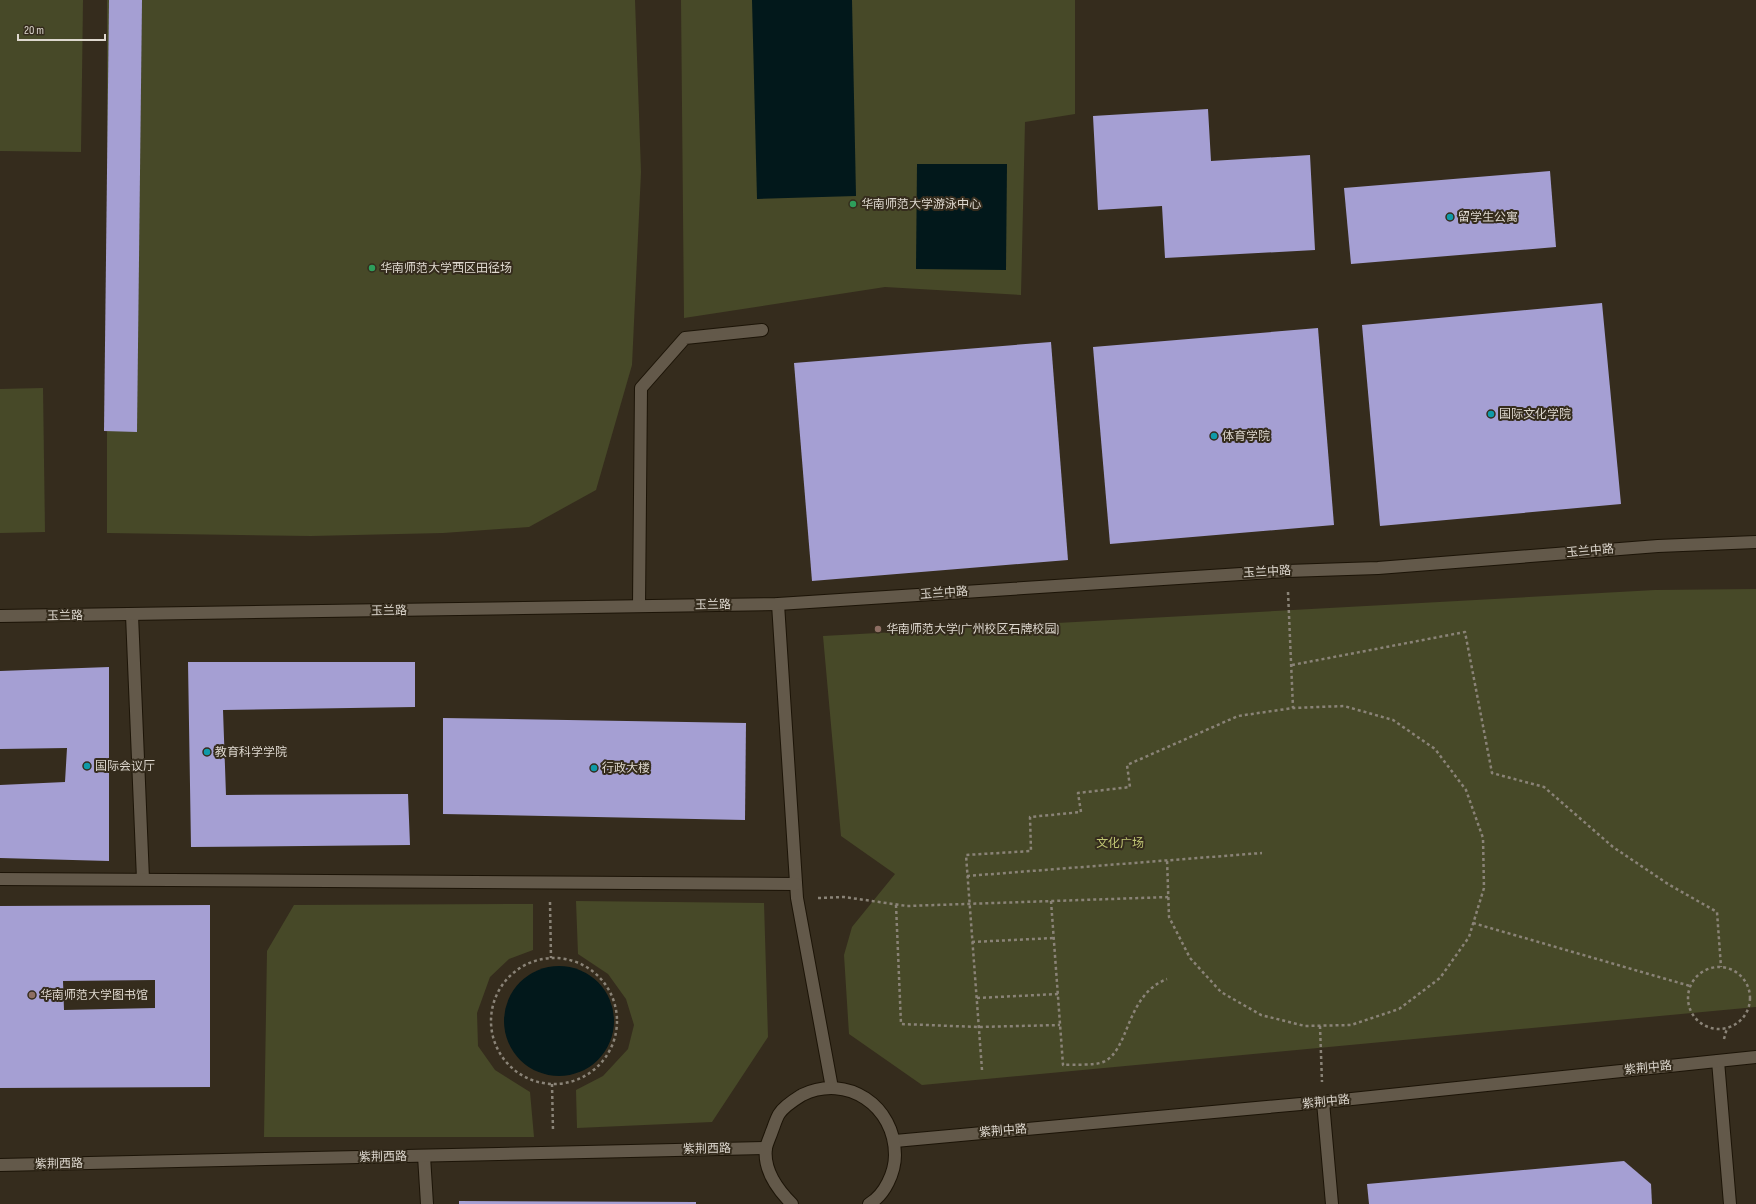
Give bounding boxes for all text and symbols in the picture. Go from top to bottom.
scale bar [18,16,105,42]
text: 20 m [24,23,44,38]
place label: 华南师范大学游泳中心 [861,197,981,212]
marker: 华南师范大学游泳中心 [848,199,858,209]
place label: 留学生公寓 [1458,210,1518,225]
marker: 留学生公寓 [1445,212,1455,222]
place label: 华南师范大学西区田径场 [380,261,512,276]
marker: 华南师范大学西区田径场 [367,263,377,273]
place label: 国际文化学院 [1499,407,1571,422]
marker: 国际文化学院 [1486,409,1496,419]
place label: 体育学院 [1222,429,1270,444]
marker: 体育学院 [1209,431,1219,441]
street label: 玉兰中路 [1565,541,1615,561]
street label: 玉兰中路 [1243,563,1291,581]
street label: 玉兰中路 [920,584,968,602]
street label: 玉兰路 [695,597,731,613]
street label: 玉兰路 [371,603,407,619]
street label: 玉兰路 [47,608,83,624]
place label: 华南师范大学(广州校区石牌校园) [886,622,1059,637]
marker: 华南师范大学(广州校区石牌校园) [873,624,883,634]
place label: 教育科学学院 [215,745,287,760]
marker: 教育科学学院 [202,747,212,757]
place label: 国际会议厅 [95,759,155,774]
marker: 国际会议厅 [82,761,92,771]
place label: 行政大楼 [602,761,650,776]
marker: 行政大楼 [589,763,599,773]
park label: 文化广场 [1096,836,1144,851]
place label: 华南师范大学图书馆 [40,988,148,1003]
marker: 华南师范大学图书馆 [27,990,37,1000]
street label: 紫荆中路 [1623,1058,1673,1078]
street label: 紫荆中路 [1301,1092,1351,1112]
street label: 紫荆中路 [978,1121,1028,1141]
street label: 紫荆西路 [683,1141,731,1157]
street label: 紫荆西路 [359,1149,407,1165]
street label: 紫荆西路 [35,1156,83,1172]

